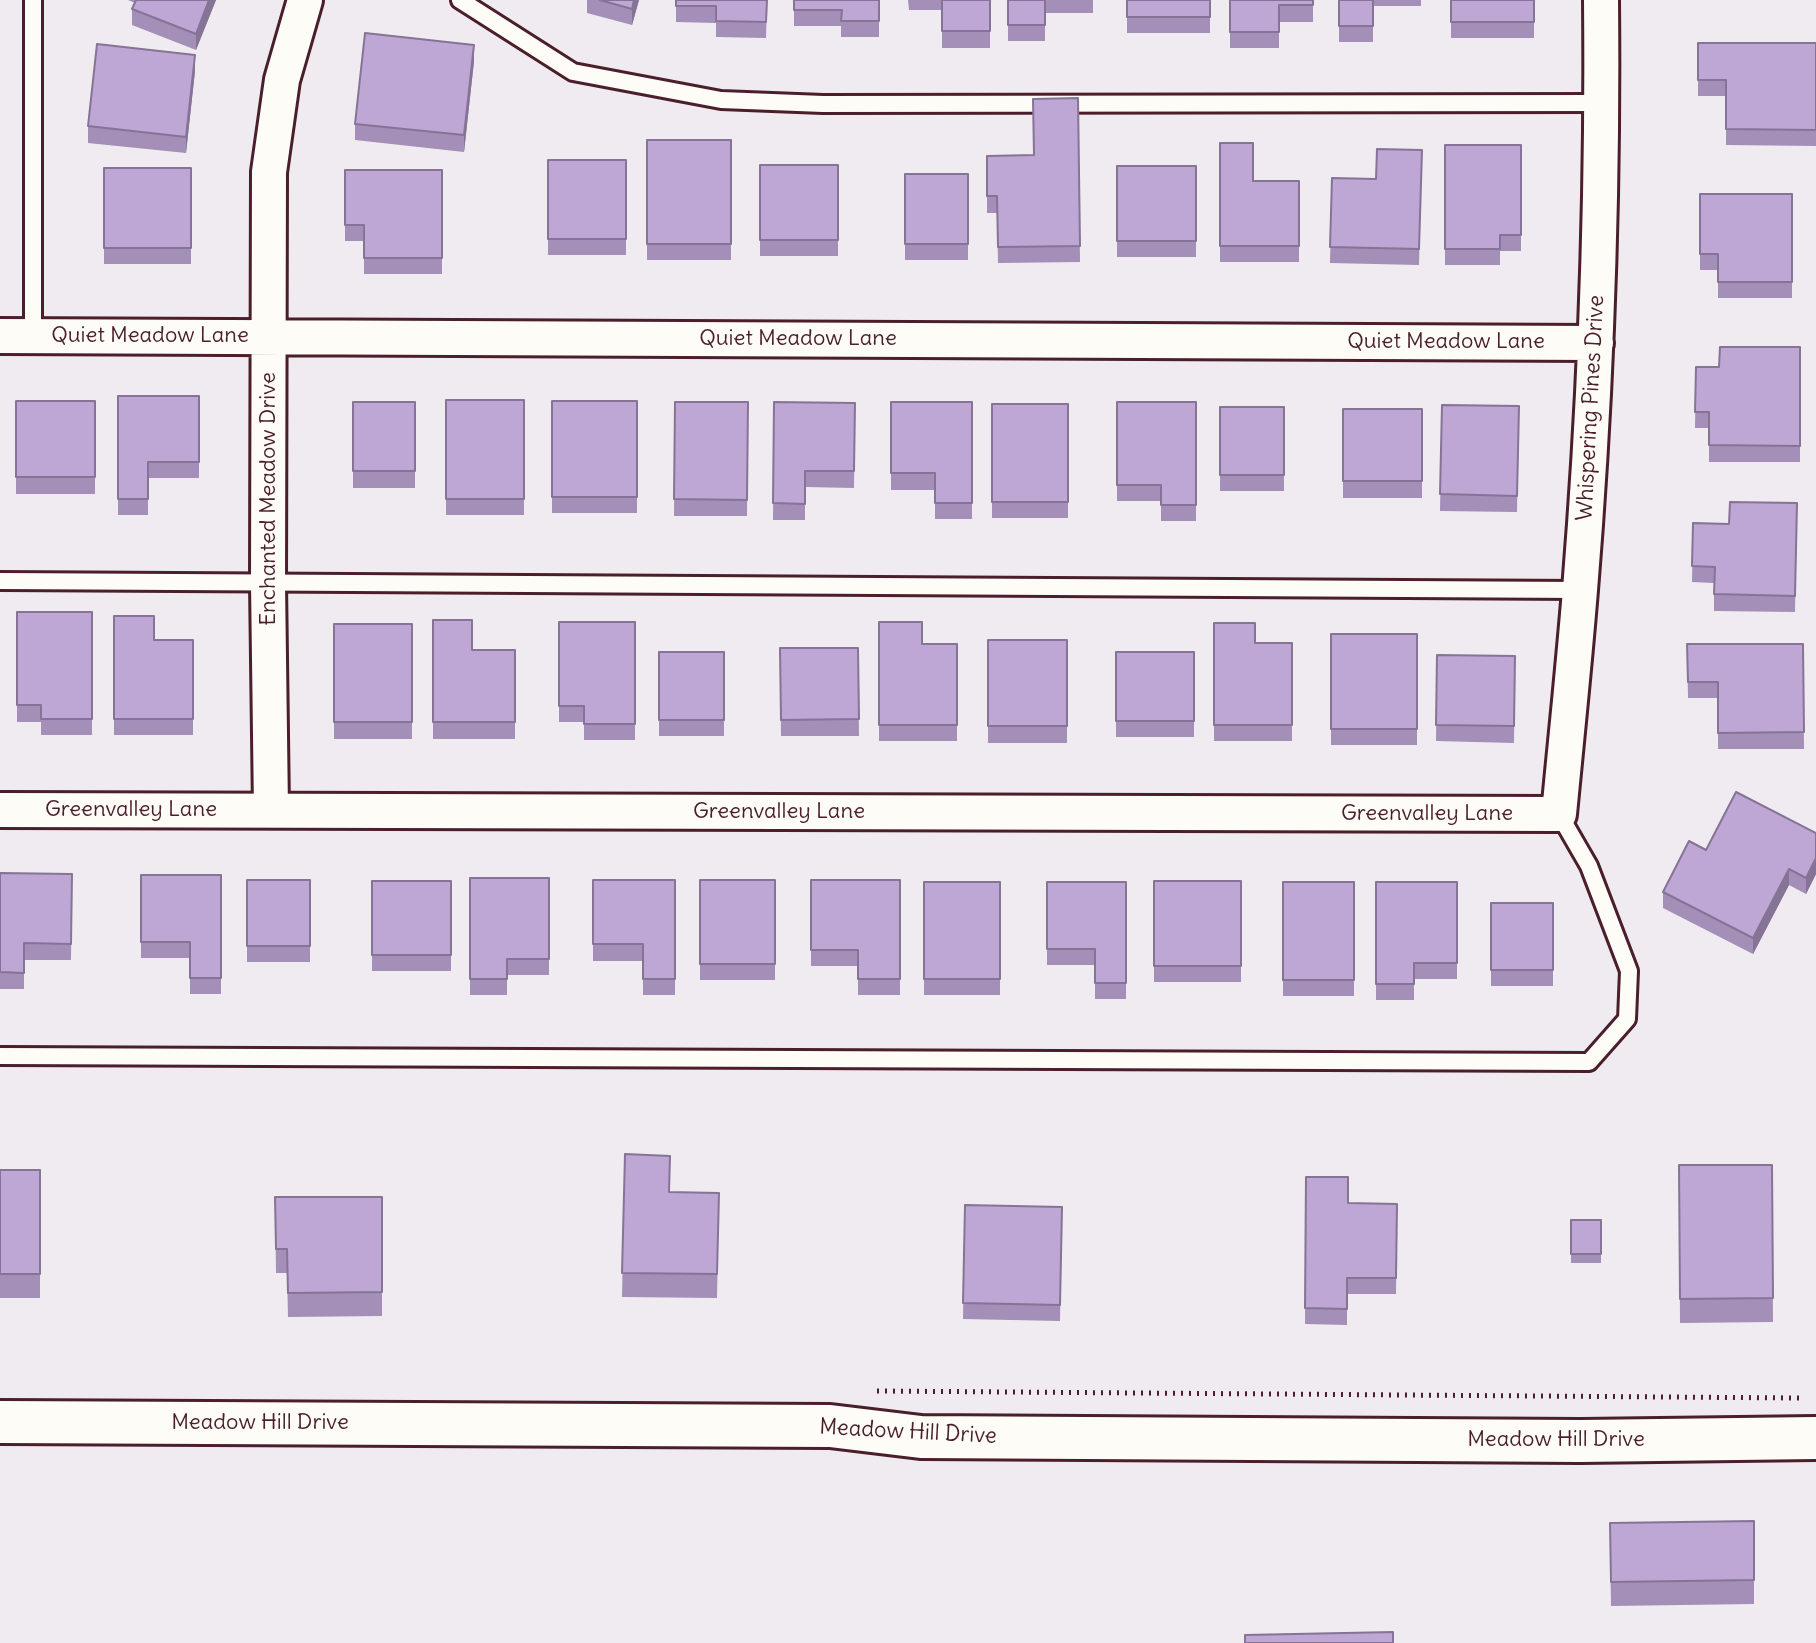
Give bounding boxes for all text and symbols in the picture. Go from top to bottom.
street label: Whispering Pines Drive [1572,294,1610,522]
street label: Quiet Meadow Lane [51,323,249,349]
street label: Quiet Meadow Lane [699,326,897,352]
street label: Quiet Meadow Lane [1347,329,1545,355]
street label: Enchanted Meadow Drive [256,372,282,626]
street label: Greenvalley Lane [45,797,217,823]
street label: Greenvalley Lane [693,799,865,825]
street label: Greenvalley Lane [1341,801,1513,827]
street label: Meadow Hill Drive [171,1410,349,1436]
street label: Meadow Hill Drive [819,1414,997,1450]
street label: Meadow Hill Drive [1467,1427,1645,1453]

